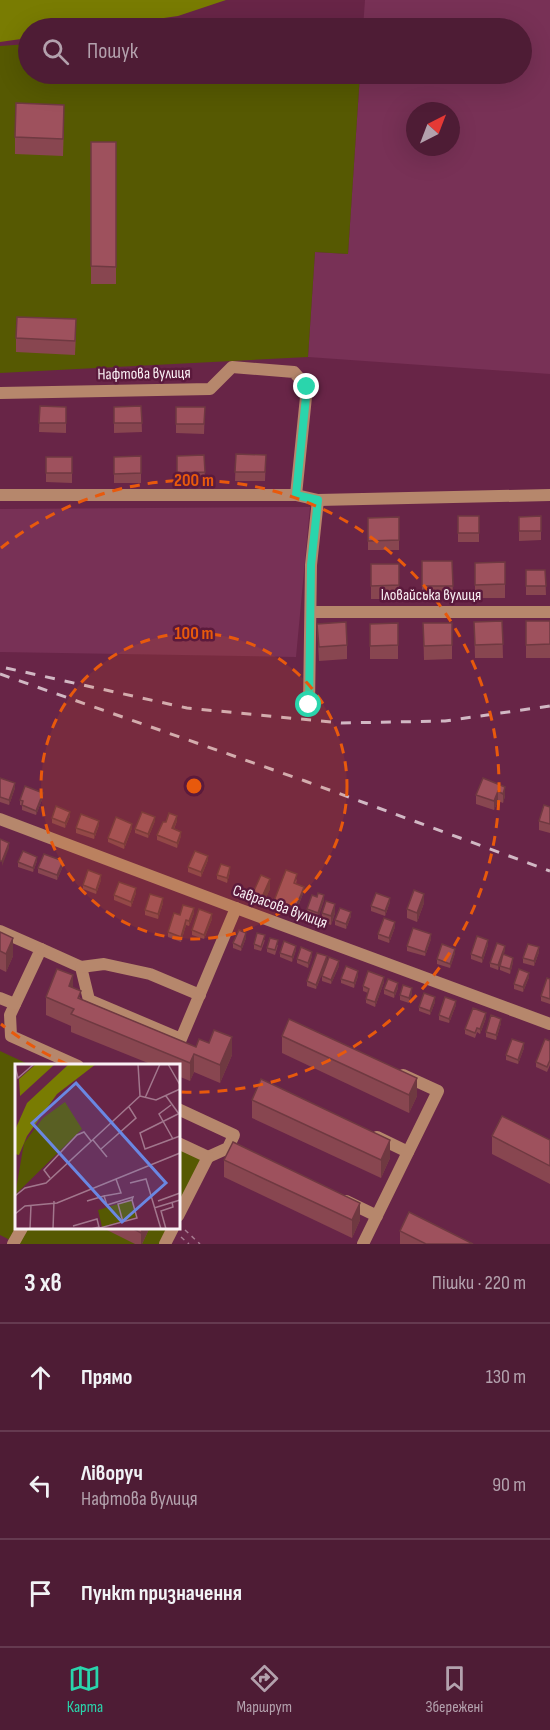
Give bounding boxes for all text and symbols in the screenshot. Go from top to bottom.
search box [18,18,532,84]
icon: search [39,35,72,68]
text: Пошук [87,38,138,65]
north arrow [406,102,460,156]
street label: Нафтова вулиця [97,364,191,384]
route end [293,373,319,399]
text: 200 m [174,470,214,491]
street label: Іловайська вулиця [381,586,481,605]
text: 100 m [175,623,214,644]
route start [295,691,321,717]
centre of rings [184,776,204,796]
street label: Саврасова вулиця [230,881,330,933]
inset map [15,1064,180,1229]
text: 3 хв [24,1268,62,1299]
text: Пішки · 220 m [432,1271,526,1295]
icon: ahead [24,1361,57,1394]
text: Прямо [81,1364,132,1391]
text: 130 m [486,1365,526,1389]
text: Ліворуч [81,1460,143,1487]
icon: left [24,1469,57,1502]
text: 90 m [492,1473,526,1497]
text: Нафтова вулиця [81,1487,198,1511]
icon: arrive [24,1577,57,1610]
text: Пункт призначення [81,1580,242,1607]
tab: Карта [67,1662,103,1717]
tab: Маршрут [237,1662,292,1717]
tab: Збережені [425,1662,483,1717]

